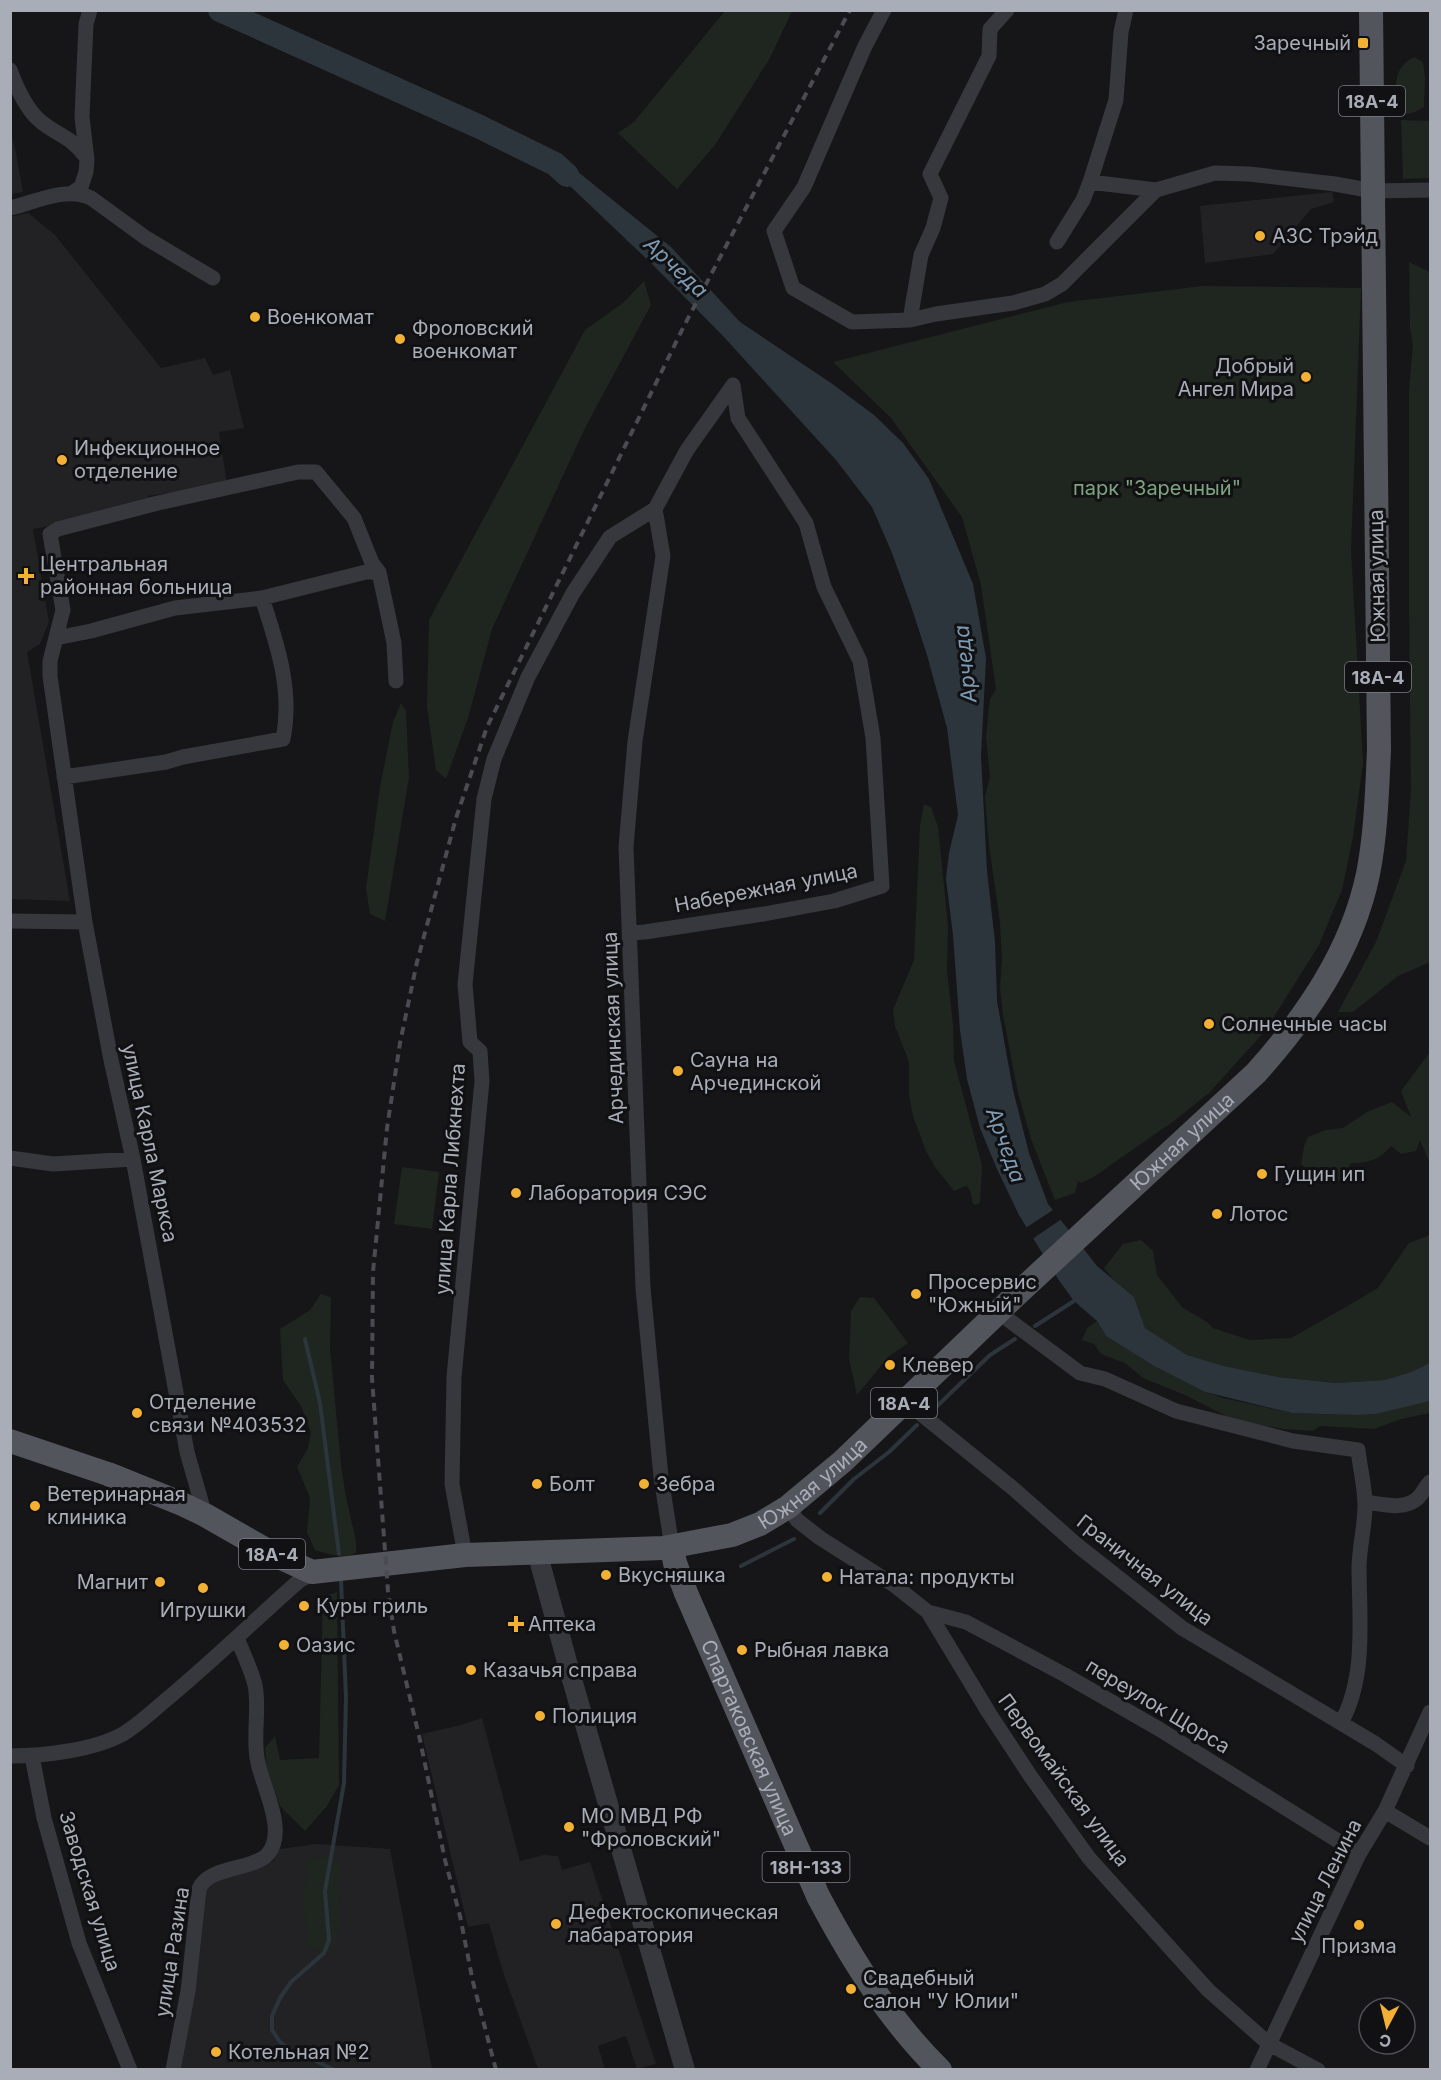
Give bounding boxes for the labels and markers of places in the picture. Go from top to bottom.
place label: Заречный [1253,31,1351,55]
marker: Заречный [1356,36,1370,50]
place label: АЗС Трэйд [1272,224,1378,248]
marker: АЗС Трэйд [1253,229,1267,243]
place label: Военкомат [267,305,375,329]
marker: Военкомат [248,310,262,324]
place label: Фроловский военкомат [412,316,534,363]
marker: Фроловский военкомат [393,332,407,346]
place label: Добрый Ангел Мира [1178,354,1294,401]
marker: Добрый Ангел Мира [1299,370,1313,384]
place label: Инфекционное отделение [74,436,220,483]
marker: Инфекционное отделение [55,453,69,467]
place label: Центральная районная больница [40,552,232,599]
marker: Центральная районная больница [17,567,35,585]
place label: Солнечные часы [1221,1012,1387,1036]
marker: Солнечные часы [1202,1017,1216,1031]
place label: Сауна на Арчединской [690,1048,821,1095]
marker: Сауна на Арчединской [671,1064,685,1078]
place label: Гущин ип [1274,1162,1365,1186]
marker: Гущин ип [1255,1167,1269,1181]
place label: Лаборатория СЭС [528,1181,707,1205]
marker: Лаборатория СЭС [509,1186,523,1200]
place label: Лотос [1229,1202,1288,1226]
marker: Лотос [1210,1207,1224,1221]
place label: Просервис "Южный" [928,1270,1037,1317]
marker: Просервис "Южный" [909,1287,923,1301]
place label: Клевер [902,1353,974,1377]
marker: Клевер [883,1358,897,1372]
place label: Отделение связи №403532 [149,1390,307,1437]
marker: Отделение связи №403532 [130,1406,144,1420]
place label: Болт [549,1472,595,1496]
place label: Зебра [656,1472,716,1496]
marker: Болт [530,1477,544,1491]
marker: Зебра [637,1477,651,1491]
place label: Ветеринарная клиника [47,1482,186,1529]
marker: Ветеринарная клиника [28,1499,42,1513]
place label: Вкусняшка [618,1563,726,1587]
place label: Натала: продукты [839,1565,1015,1589]
marker: Вкусняшка [599,1568,613,1582]
place label: Магнит [77,1570,149,1594]
marker: Натала: продукты [820,1570,834,1584]
marker: Магнит [153,1575,167,1589]
marker: Игрушки [196,1581,210,1595]
place label: Куры гриль [316,1594,428,1618]
place label: Игрушки [160,1598,246,1622]
marker: Куры гриль [297,1599,311,1613]
place label: Аптека [528,1612,596,1636]
marker: Аптека [509,1617,523,1631]
place label: Оазис [296,1633,356,1657]
marker: Оазис [277,1638,291,1652]
place label: Рыбная лавка [754,1638,889,1662]
marker: Рыбная лавка [735,1643,749,1657]
place label: Казачья справа [483,1658,638,1682]
marker: Казачья справа [464,1663,478,1677]
place label: Полиция [552,1704,637,1728]
marker: Полиция [533,1709,547,1723]
place label: МО МВД РФ "Фроловский" [581,1804,721,1851]
marker: МО МВД РФ "Фроловский" [562,1820,576,1834]
place label: Дефектоскопическая лабаратория [568,1900,779,1947]
marker: Дефектоскопическая лабаратория [549,1917,563,1931]
marker: Призма [1352,1918,1366,1932]
place label: Призма [1321,1934,1397,1958]
place label: Свадебный салон "У Юлии" [863,1966,1019,2013]
marker: Свадебный салон "У Юлии" [844,1982,858,1996]
place label: Котельная №2 [228,2040,370,2064]
marker: Котельная №2 [209,2045,223,2059]

